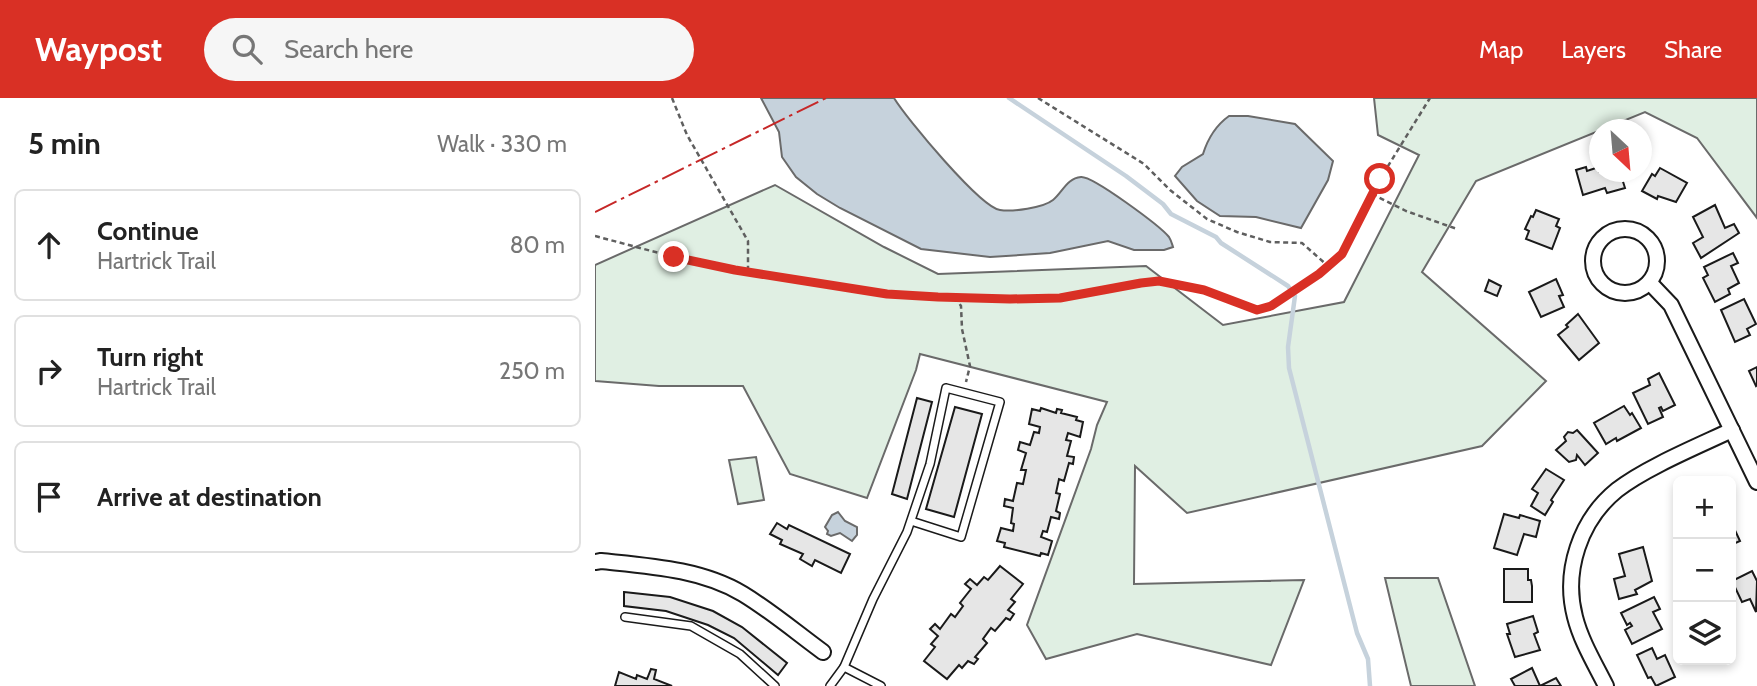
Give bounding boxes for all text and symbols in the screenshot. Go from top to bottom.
search box [204,18,694,81]
text: Waypost [35,29,162,69]
icon: search [228,30,266,68]
text: Search here [284,33,413,65]
text: Map [1479,35,1523,64]
text: Layers [1561,35,1626,64]
text: Share [1664,35,1722,64]
north arrow [1589,119,1652,182]
text: 5 min [28,125,101,162]
text: Walk · 330 m [437,130,567,158]
route start [1364,163,1395,194]
text: Continue [97,215,199,247]
icon: ahead [30,226,68,264]
text: 80 m [510,231,565,259]
route end [658,241,689,272]
text: Hartrick Trail [97,247,216,275]
text: Turn right [97,341,203,373]
icon: right [30,352,68,390]
text: 250 m [499,357,565,385]
text: Hartrick Trail [97,373,216,401]
map controls [1673,476,1736,665]
button: + [1673,476,1736,539]
icon: arrive [30,478,68,516]
text: Arrive at destination [97,481,322,513]
button: − [1673,539,1736,602]
button: layers [1673,602,1736,665]

